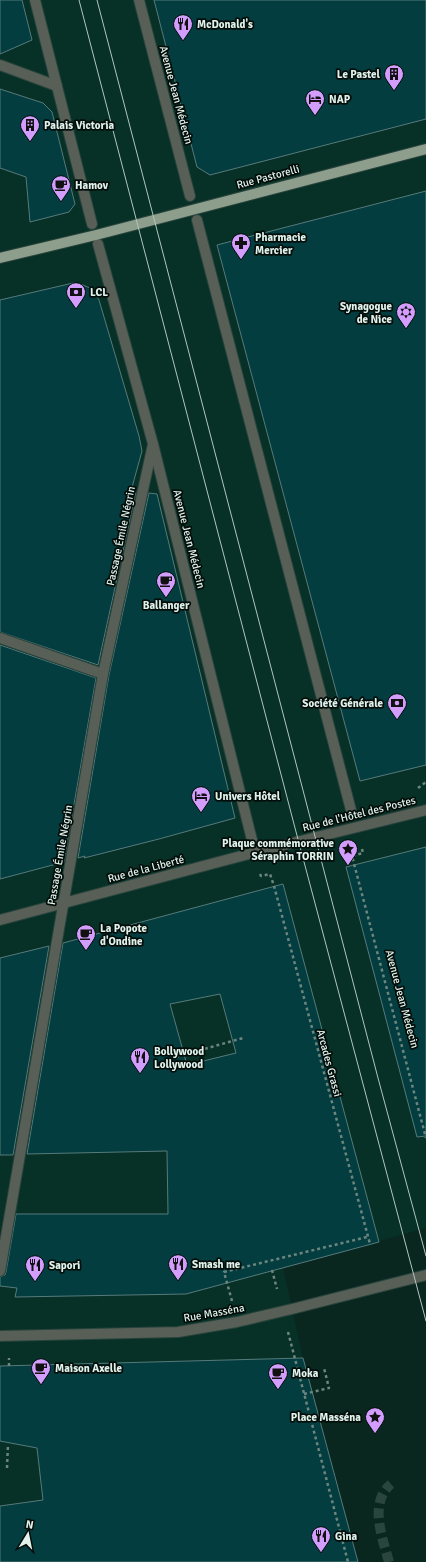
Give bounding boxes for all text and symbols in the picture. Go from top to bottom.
restaurant icon: McDonald's [172,13,194,41]
place label: McDonald's [197,18,253,31]
street label: Avenue Jean Médecin [157,44,195,146]
building icon: Le Pastel [383,63,405,91]
place label: Le Pastel [337,68,381,81]
hotel icon: NAP [304,88,326,116]
place label: NAP [329,93,351,106]
building icon: Palais Victoria [19,114,41,142]
place label: Palais Victoria [44,119,114,132]
street label: Rue Pastorelli [235,162,301,192]
cafe icon: Hamov [50,174,72,202]
place label: Hamov [75,179,109,192]
place label: Pharmacie Mercier [255,231,307,257]
pharmacy icon: Pharmacie Mercier [230,232,252,260]
bank icon: LCL [65,281,87,309]
place label: LCL [90,286,108,299]
place label: Synagogue de Nice [340,300,393,326]
synagogue icon: Synagogue de Nice [395,301,417,329]
street label: Passage Émile Négrin [103,485,138,587]
street label: Avenue Jean Médecin [170,488,208,590]
cafe icon: Ballanger [155,570,177,598]
place label: Ballanger [143,599,190,612]
bank icon: Société Générale [386,692,408,720]
place label: Société Générale [302,697,384,710]
hotel icon: Univers Hôtel [190,785,212,813]
place label: Univers Hôtel [215,790,281,803]
street label: Rue de l'Hôtel des Postes [301,794,417,834]
street label: Passage Émile Négrin [44,804,75,906]
place label: Plaque commémorative Séraphin TORRIN [222,837,335,863]
place icon: Plaque commémorative Séraphin TORRIN [337,838,359,866]
street label: Rue de la Liberté [106,853,186,885]
place label: La Popote d'Ondine [100,922,147,948]
cafe icon: La Popote d'Ondine [75,923,97,951]
street label: Avenue Jean Médecin [383,948,421,1050]
street label: Arcades Grassi [314,1028,344,1098]
place label: Bollywood Lollywood [154,1045,204,1071]
restaurant icon: Bollywood Lollywood [129,1046,151,1074]
restaurant icon: Smash me [167,1253,189,1281]
restaurant icon: Sapori [24,1254,46,1282]
place label: Smash me [192,1258,241,1271]
place label: Sapori [49,1259,80,1272]
street label: Rue Masséna [183,1301,246,1325]
cafe icon: Maison Axelle [30,1357,52,1385]
place label: Maison Axelle [55,1362,122,1375]
cafe icon: Moka [267,1362,289,1390]
place label: Moka [292,1367,319,1380]
place icon: Place Masséna [364,1406,386,1434]
place label: Place Masséna [291,1411,361,1424]
north arrow [8,1514,48,1554]
text: N [25,1518,35,1532]
restaurant icon: Gina [310,1525,332,1553]
place label: Gina [335,1530,357,1543]

